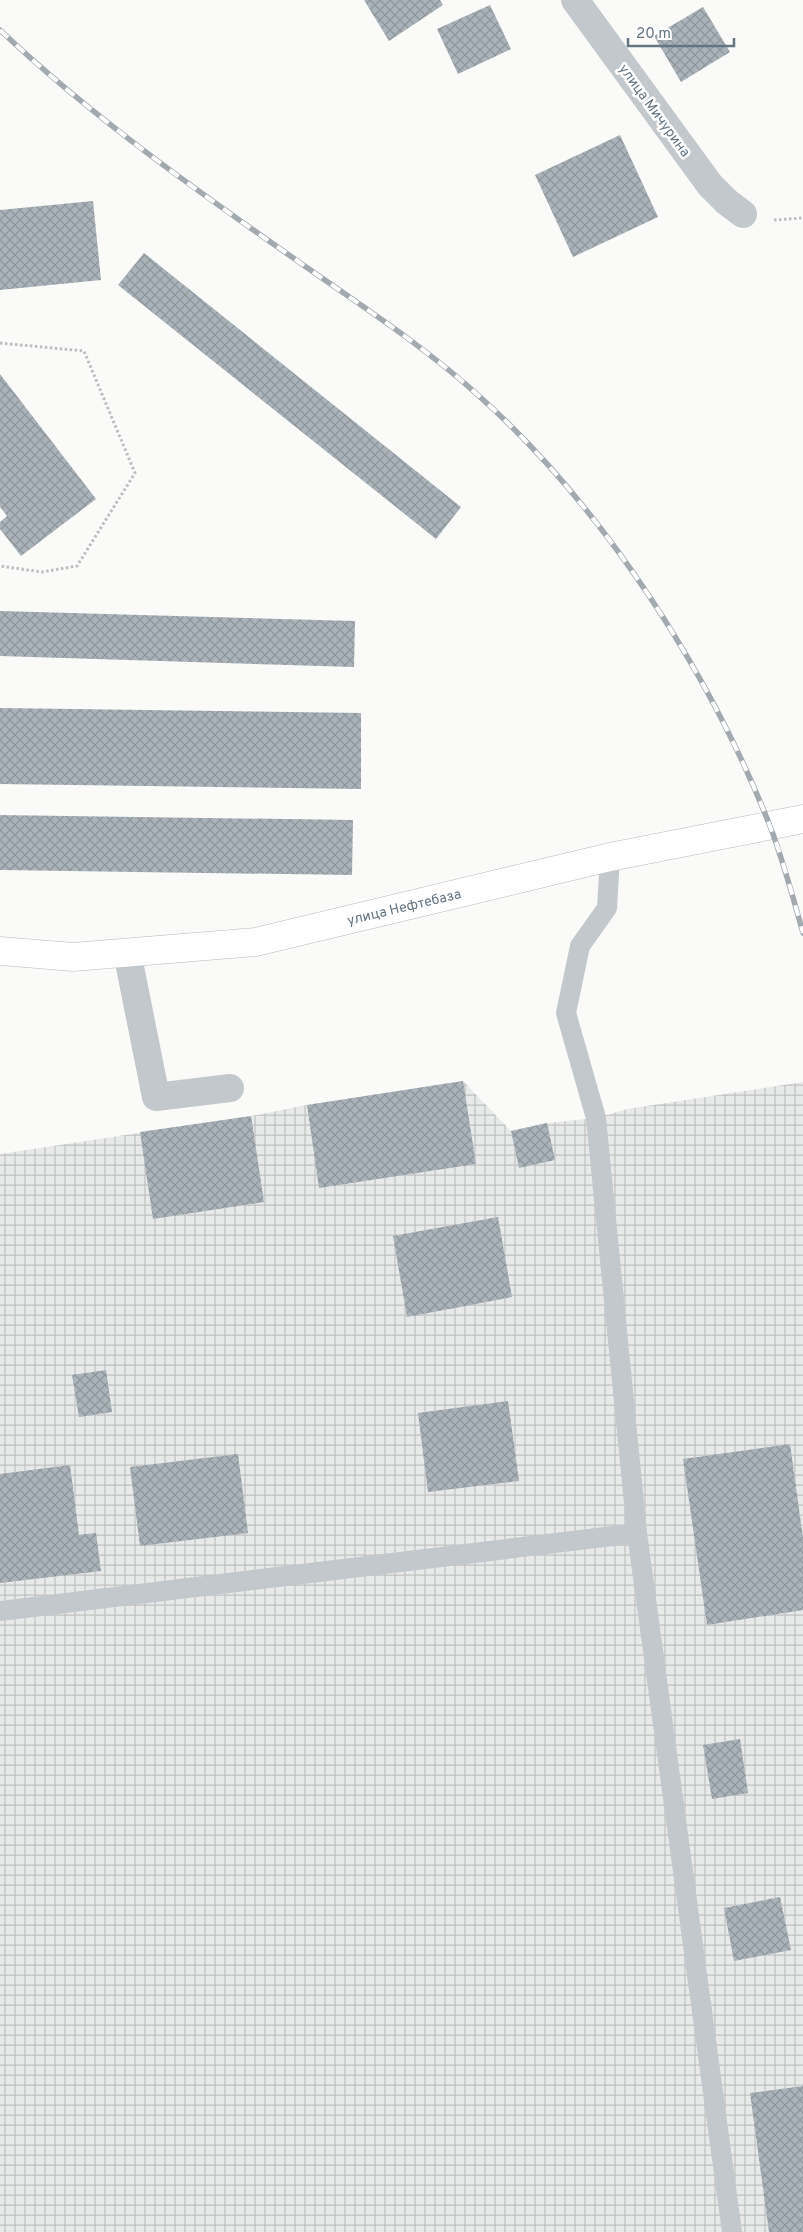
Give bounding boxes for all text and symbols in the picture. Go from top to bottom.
scale bar [628,15,734,47]
text: 20 m [636,25,671,44]
street label: улица Мичурина [614,61,693,161]
street label: улица Нефтебаза [345,886,463,930]

